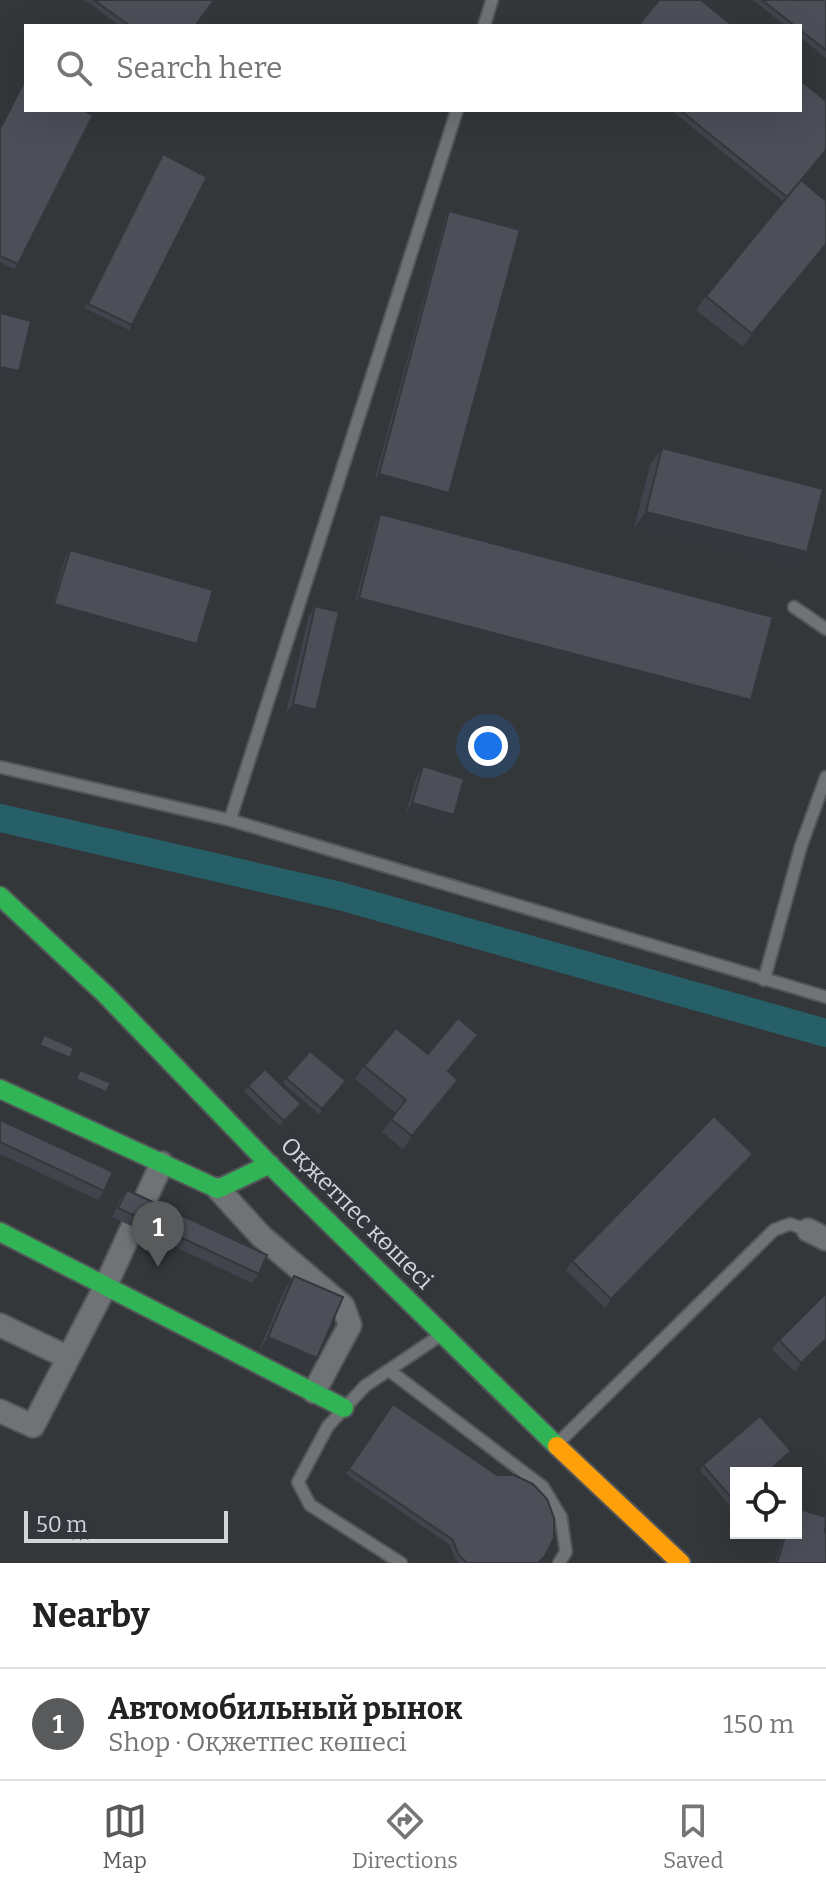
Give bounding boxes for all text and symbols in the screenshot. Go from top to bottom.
search box [24,24,802,112]
icon: search [52,46,96,90]
text: Search here [116,50,283,86]
your location [468,726,508,766]
street label: Оқжетпес көшесі [275,1131,439,1295]
pin: 1 [132,1201,184,1267]
map controls [730,1467,802,1539]
button: locate [730,1467,802,1539]
scale bar [24,1507,228,1543]
text: 50 m [36,1511,87,1538]
text: Nearby [32,1595,150,1636]
text: Автомобильный рынок [108,1691,462,1727]
text: 1 [52,1709,64,1740]
text: 150 m [723,1709,794,1740]
text: Shop · Оқжетпес көшесі [108,1727,407,1758]
tab: Map [103,1799,147,1874]
tab: Directions [352,1799,458,1874]
tab: Saved [663,1799,723,1874]

